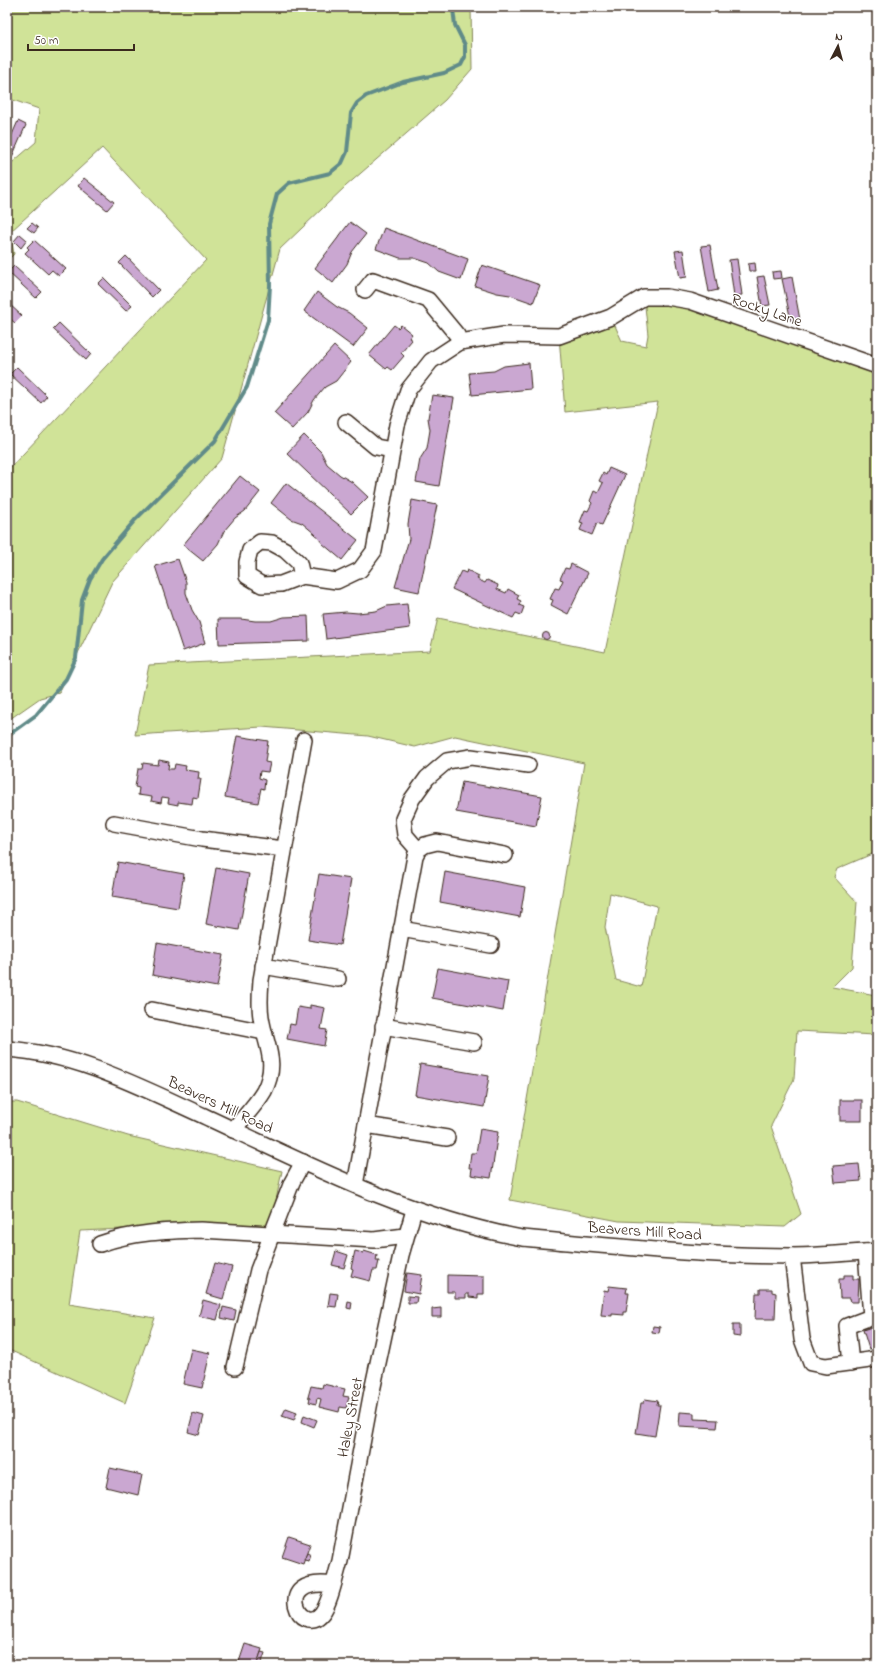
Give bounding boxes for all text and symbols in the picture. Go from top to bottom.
scale bar [28,26,134,52]
north arrow [818,26,858,66]
text: N [834,29,843,45]
text: 50 m [34,32,58,50]
street label: Rocky Lane [728,288,806,335]
street label: Beavers Mill Road [162,1070,277,1141]
street label: Beavers Mill Road [586,1216,703,1248]
street label: Haley Street [331,1375,371,1459]

